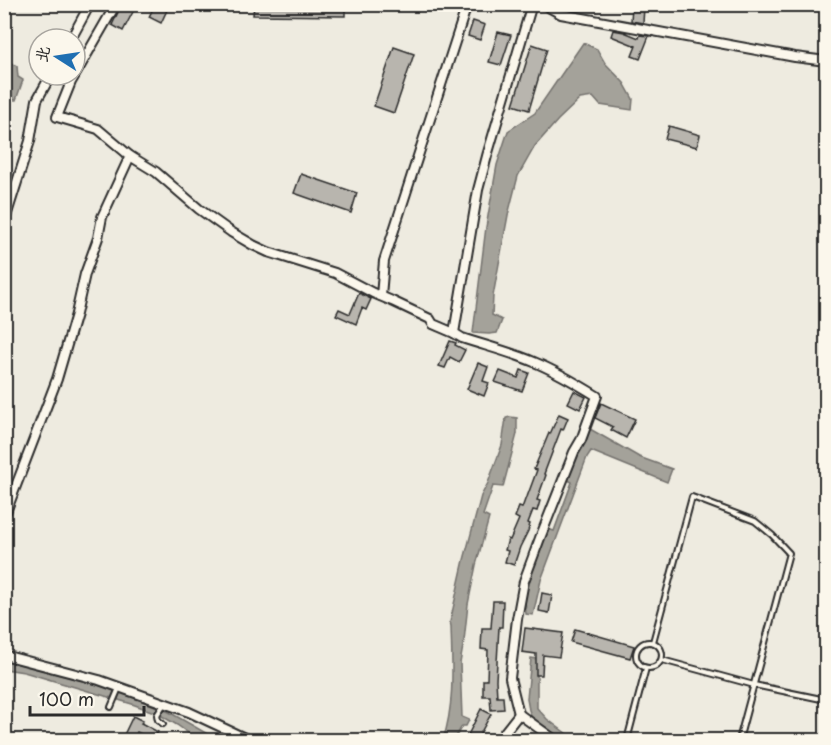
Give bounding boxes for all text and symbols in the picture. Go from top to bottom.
north arrow [27,27,87,87]
text: 北 [28,43,55,64]
scale bar [30,679,144,717]
text: 100 m [39,685,94,712]

